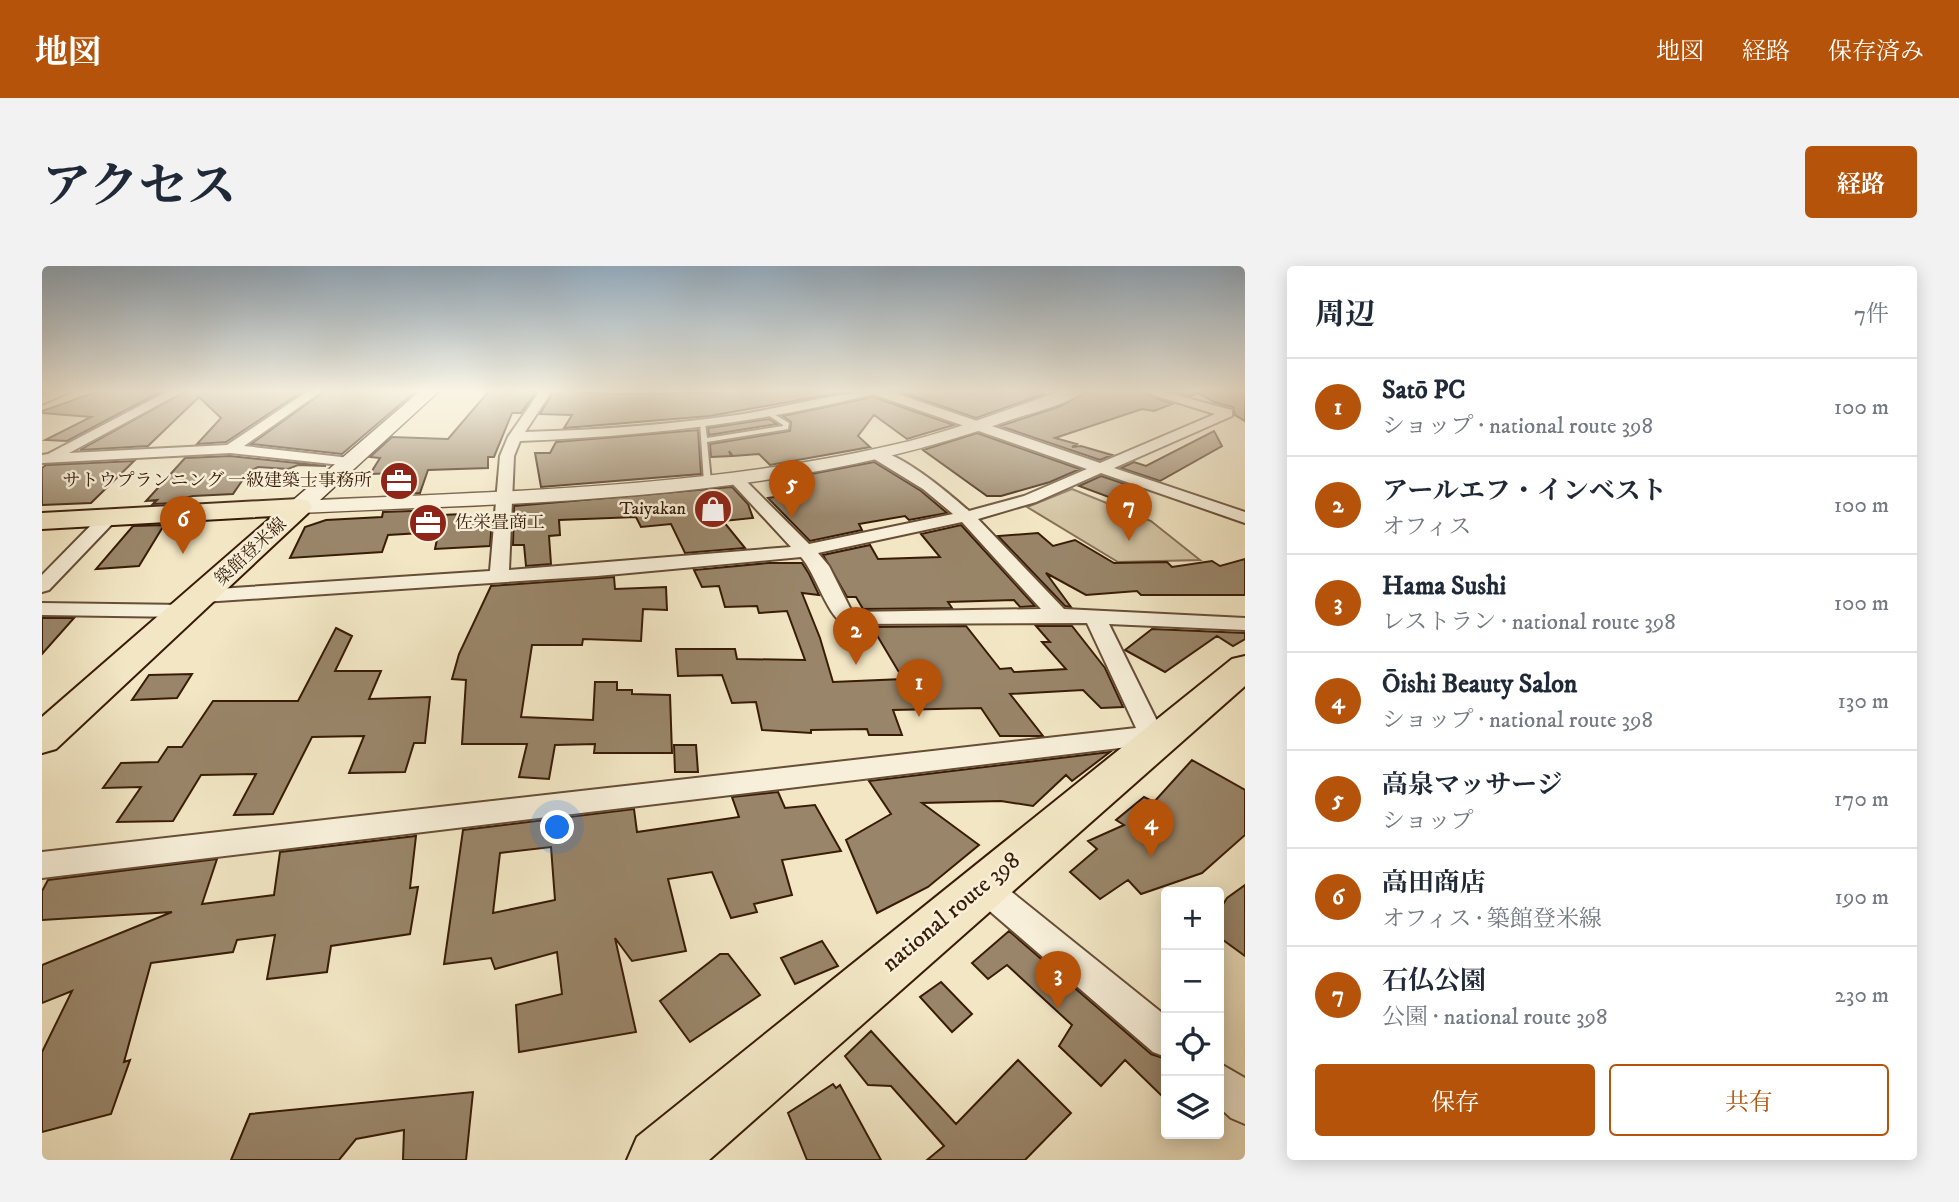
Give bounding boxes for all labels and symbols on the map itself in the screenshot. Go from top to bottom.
office icon: サトウプランニング 一級建築士事務所 [378,460,420,502]
pin: 5 [769,460,815,518]
place label: サトウプランニング 一級建築士事務所 [63,470,372,492]
pin: 7 [1106,483,1152,541]
shop icon: Taiyakan [692,488,734,530]
pin: 6 [160,496,206,554]
place label: Taiyakan [620,498,687,520]
office icon: 佐栄畳商工 [407,502,449,544]
place label: 佐栄畳商工 [455,512,545,534]
street label: 築館登米線 [211,513,291,591]
pin: 2 [833,607,879,665]
pin: 1 [896,659,942,717]
pin: 4 [1128,799,1174,857]
your location [540,810,574,844]
street label: national route 398 [876,845,1026,979]
pin: 3 [1035,951,1081,1009]

